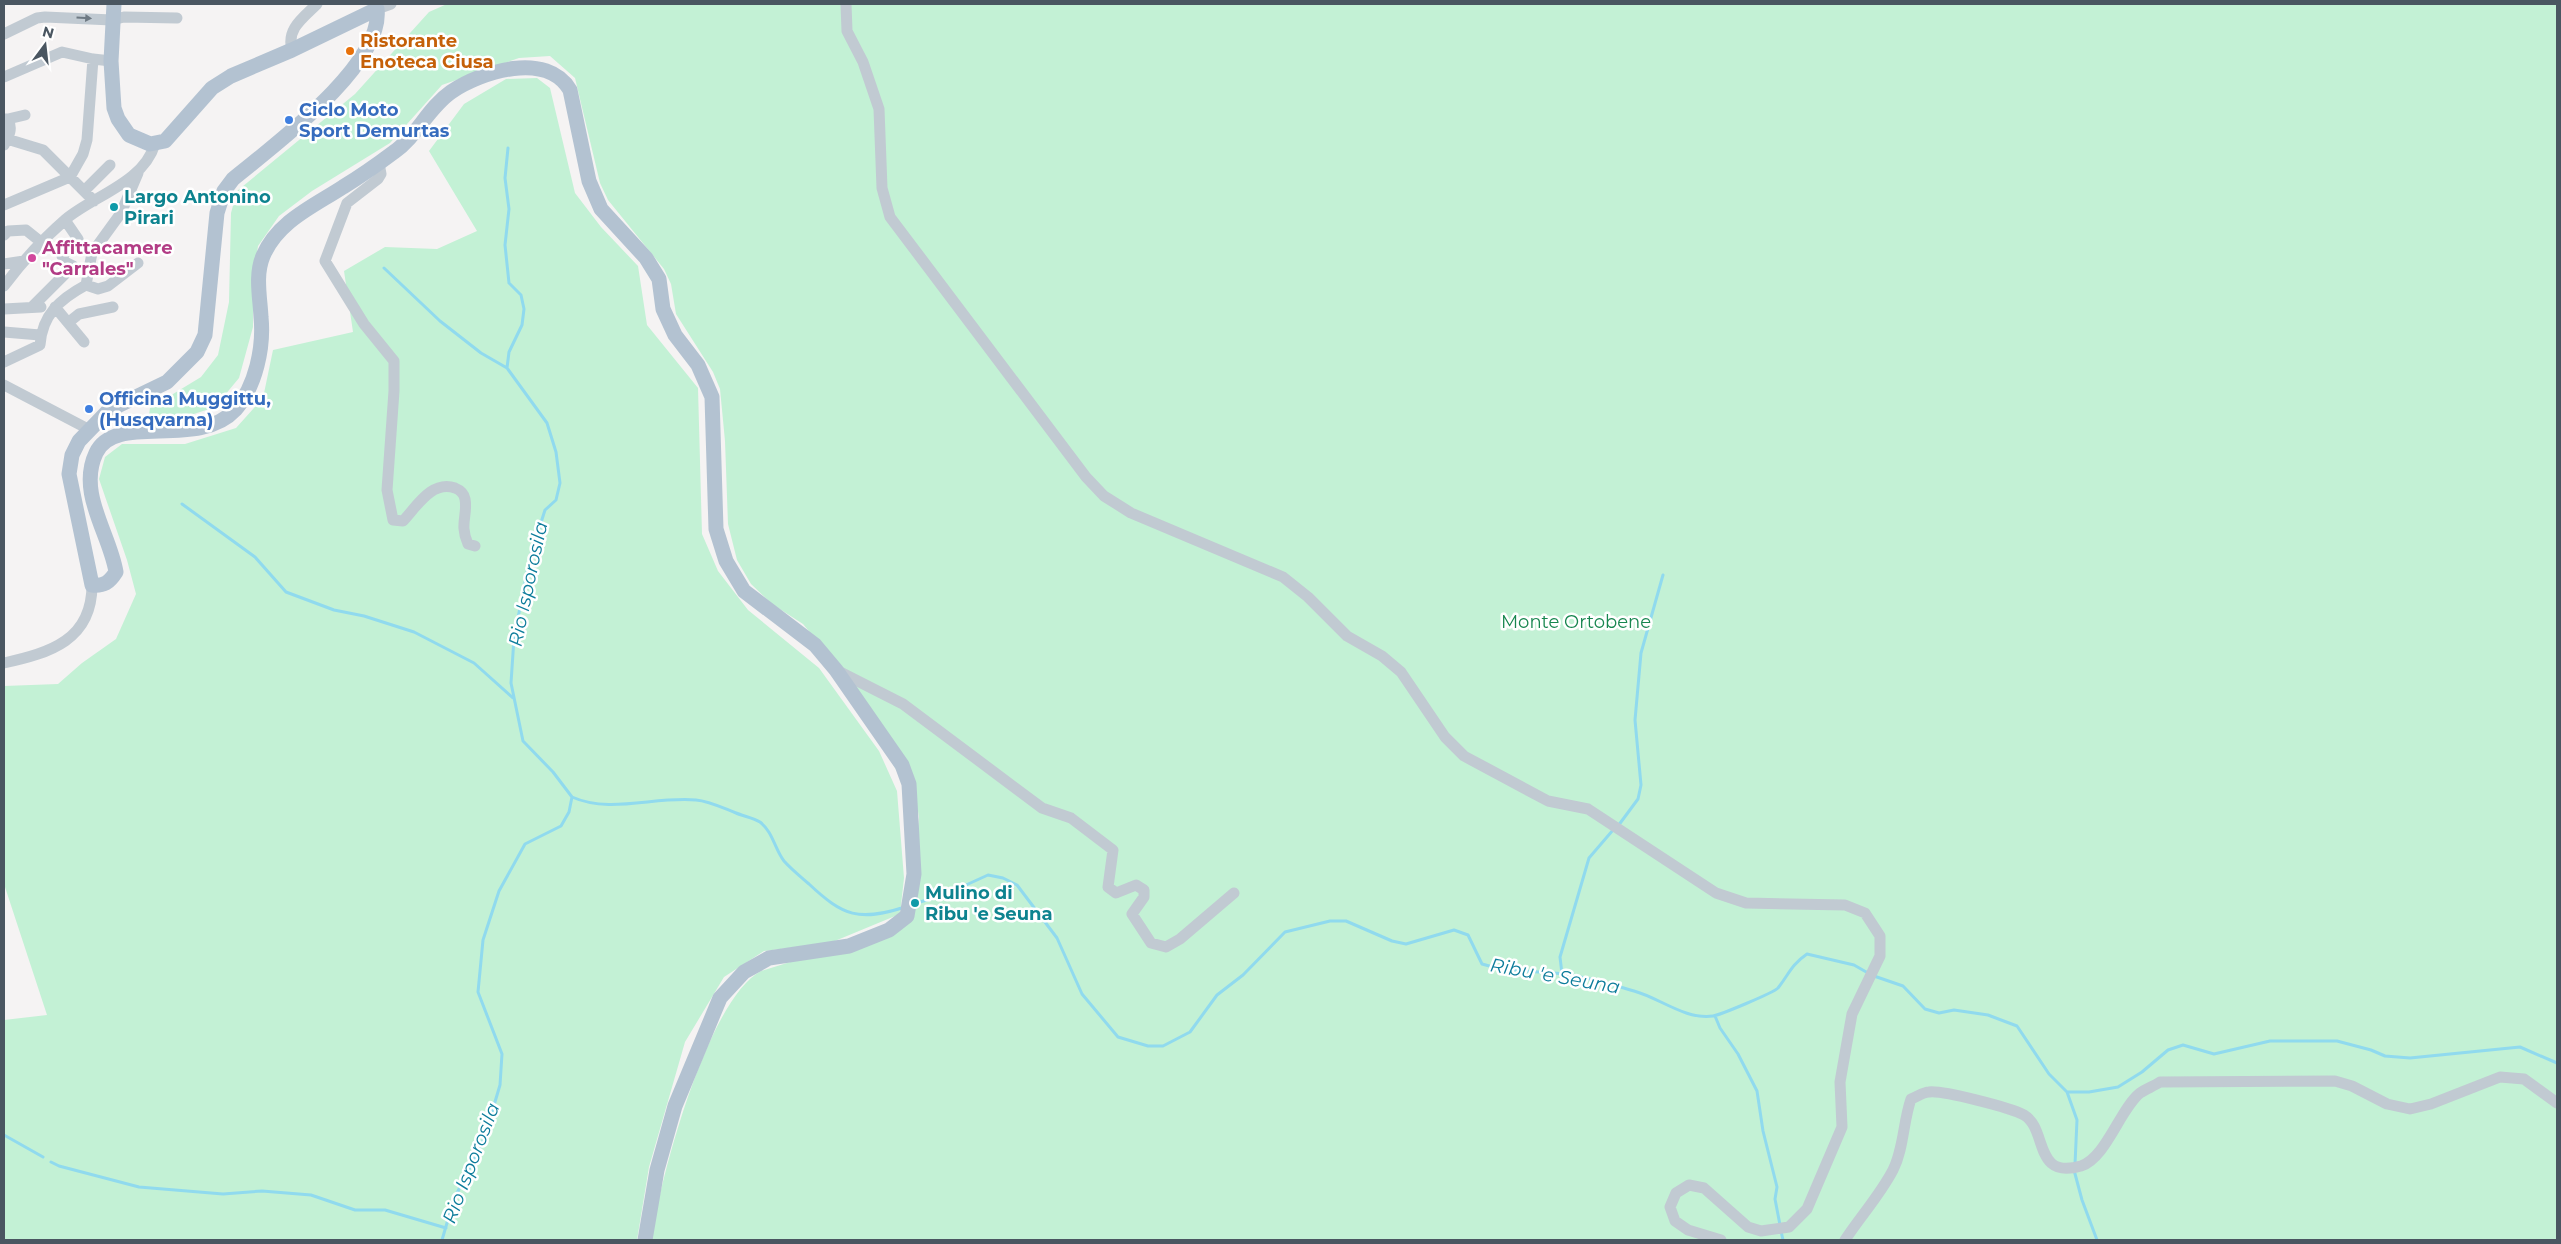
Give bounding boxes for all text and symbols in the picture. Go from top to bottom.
one-way arrow [76,15,92,23]
north arrow [20,20,70,70]
text: N [41,22,56,43]
place label: Ristorante Enoteca Ciusa [360,30,494,73]
marker: Ristorante Enoteca Ciusa [344,45,356,57]
place label: Ciclo Moto Sport Demurtas [299,99,450,142]
marker: Ciclo Moto Sport Demurtas [283,114,295,126]
place label: Largo Antonino Pirari [124,186,271,229]
marker: Largo Antonino Pirari [108,201,120,213]
place label: Affittacamere "Carrales" [41,237,173,280]
marker: Affittacamere "Carrales" [26,252,38,264]
place label: Officina Muggittu, (Husqvarna) [99,388,271,431]
marker: Officina Muggittu, (Husqvarna) [83,403,95,415]
water label: Rio Isporosila [504,519,552,649]
park label: Monte Ortobene [1501,611,1651,633]
place label: Mulino di Ribu 'e Seuna [925,882,1053,925]
marker: Mulino di Ribu 'e Seuna [909,897,921,909]
water label: Ribu 'e Seuna [1488,953,1622,999]
water label: Rio Isporosila [437,1099,505,1227]

